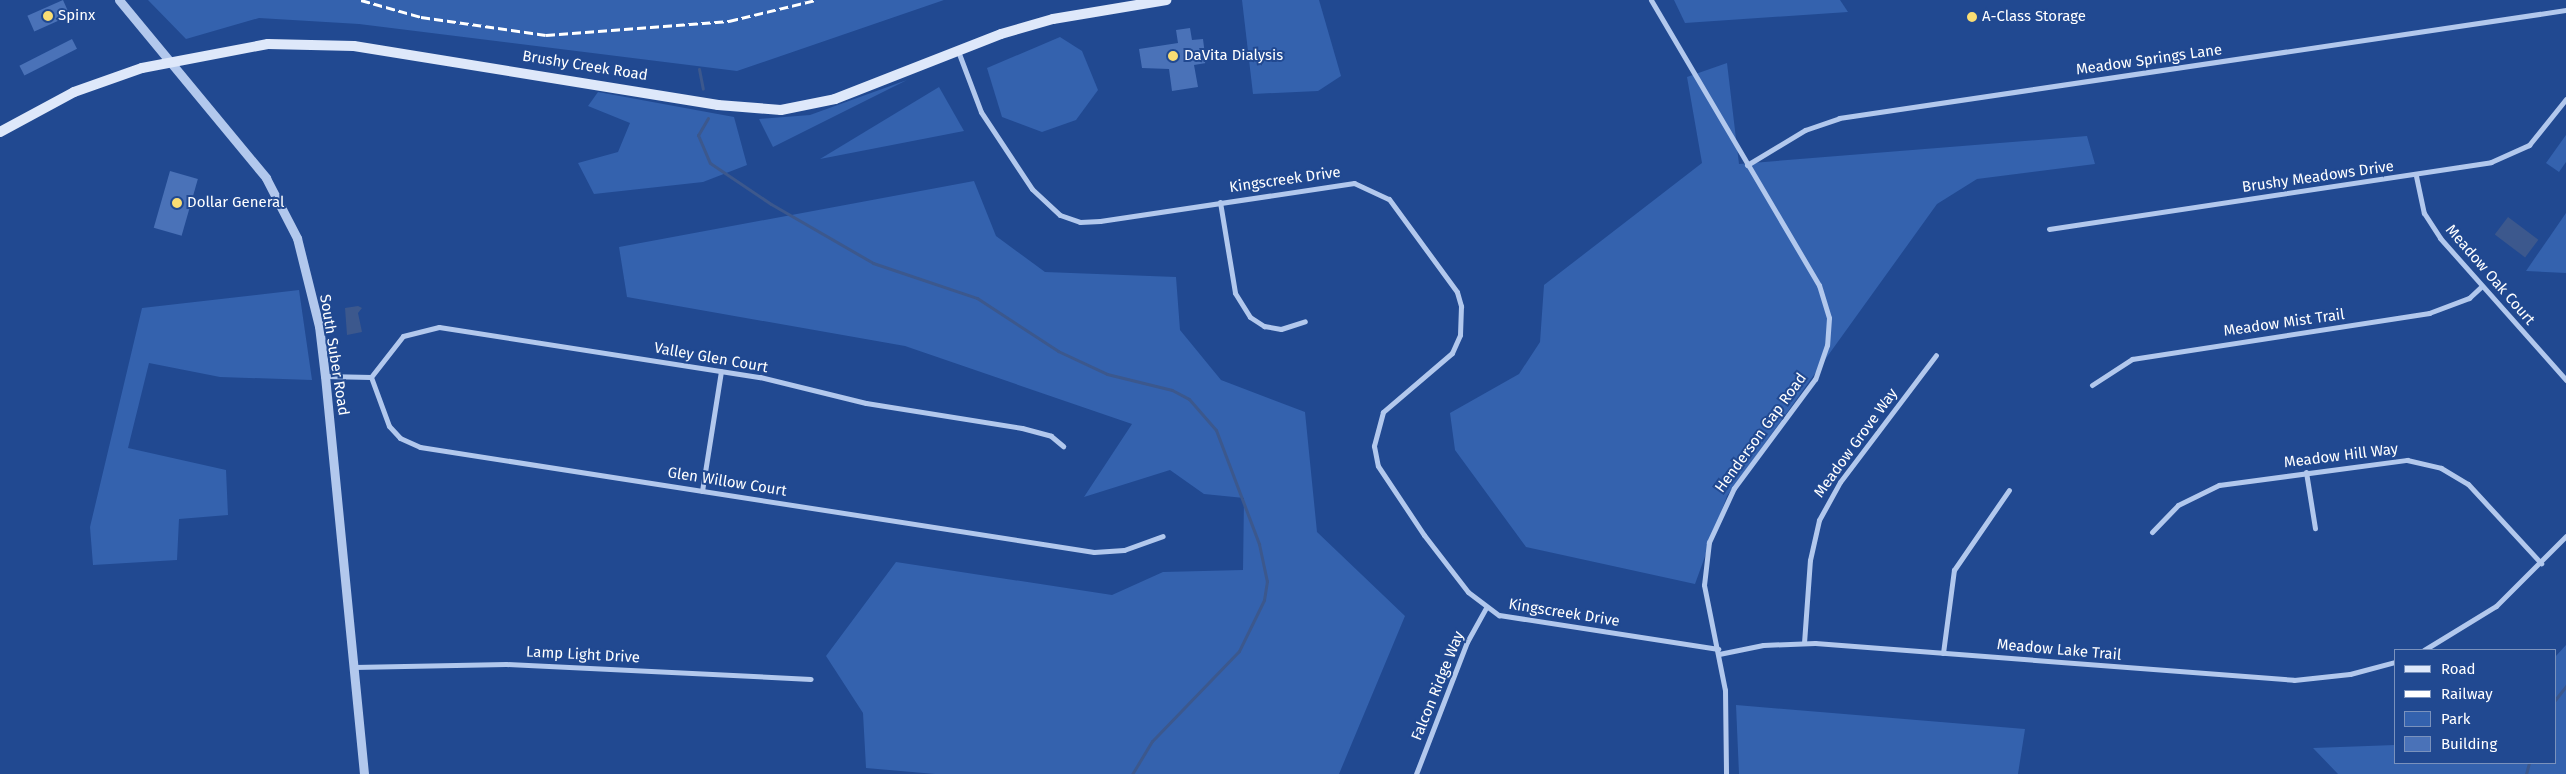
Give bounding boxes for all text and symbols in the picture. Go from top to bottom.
place label: Spinx [58,7,95,25]
place label: A-Class Storage [1982,8,2086,26]
marker: Spinx [42,10,54,22]
marker: A-Class Storage [1966,11,1978,23]
street label: Meadow Springs Lane [2075,41,2223,79]
street label: Brushy Creek Road [521,47,649,85]
place label: DaVita Dialysis [1184,47,1283,65]
marker: DaVita Dialysis [1166,49,1180,63]
street label: Brushy Meadows Drive [2241,157,2395,197]
street label: Kingscreek Drive [1228,163,1342,197]
place label: Dollar General [187,194,284,212]
marker: Dollar General [171,197,183,209]
street label: Meadow Oak Court [2441,221,2539,329]
street label: South Suber Road [316,293,352,417]
street label: Meadow Mist Trail [2222,306,2346,340]
street label: Valley Glen Court [653,339,769,377]
street label: Henderson Gap Road [1712,370,1810,496]
street label: Meadow Grove Way [1810,385,1902,501]
street label: Meadow Hill Way [2283,440,2399,472]
street label: Glen Willow Court [666,464,788,500]
street label: Kingscreek Drive [1507,595,1621,631]
street label: Falcon Ridge Way [1408,629,1468,743]
street label: Meadow Lake Trail [1996,636,2122,664]
street label: Lamp Light Drive [526,643,640,667]
legend [2394,649,2556,764]
text: Road [2441,660,2476,678]
text: Railway [2441,685,2493,703]
text: Park [2441,710,2471,728]
text: Building [2441,735,2497,753]

